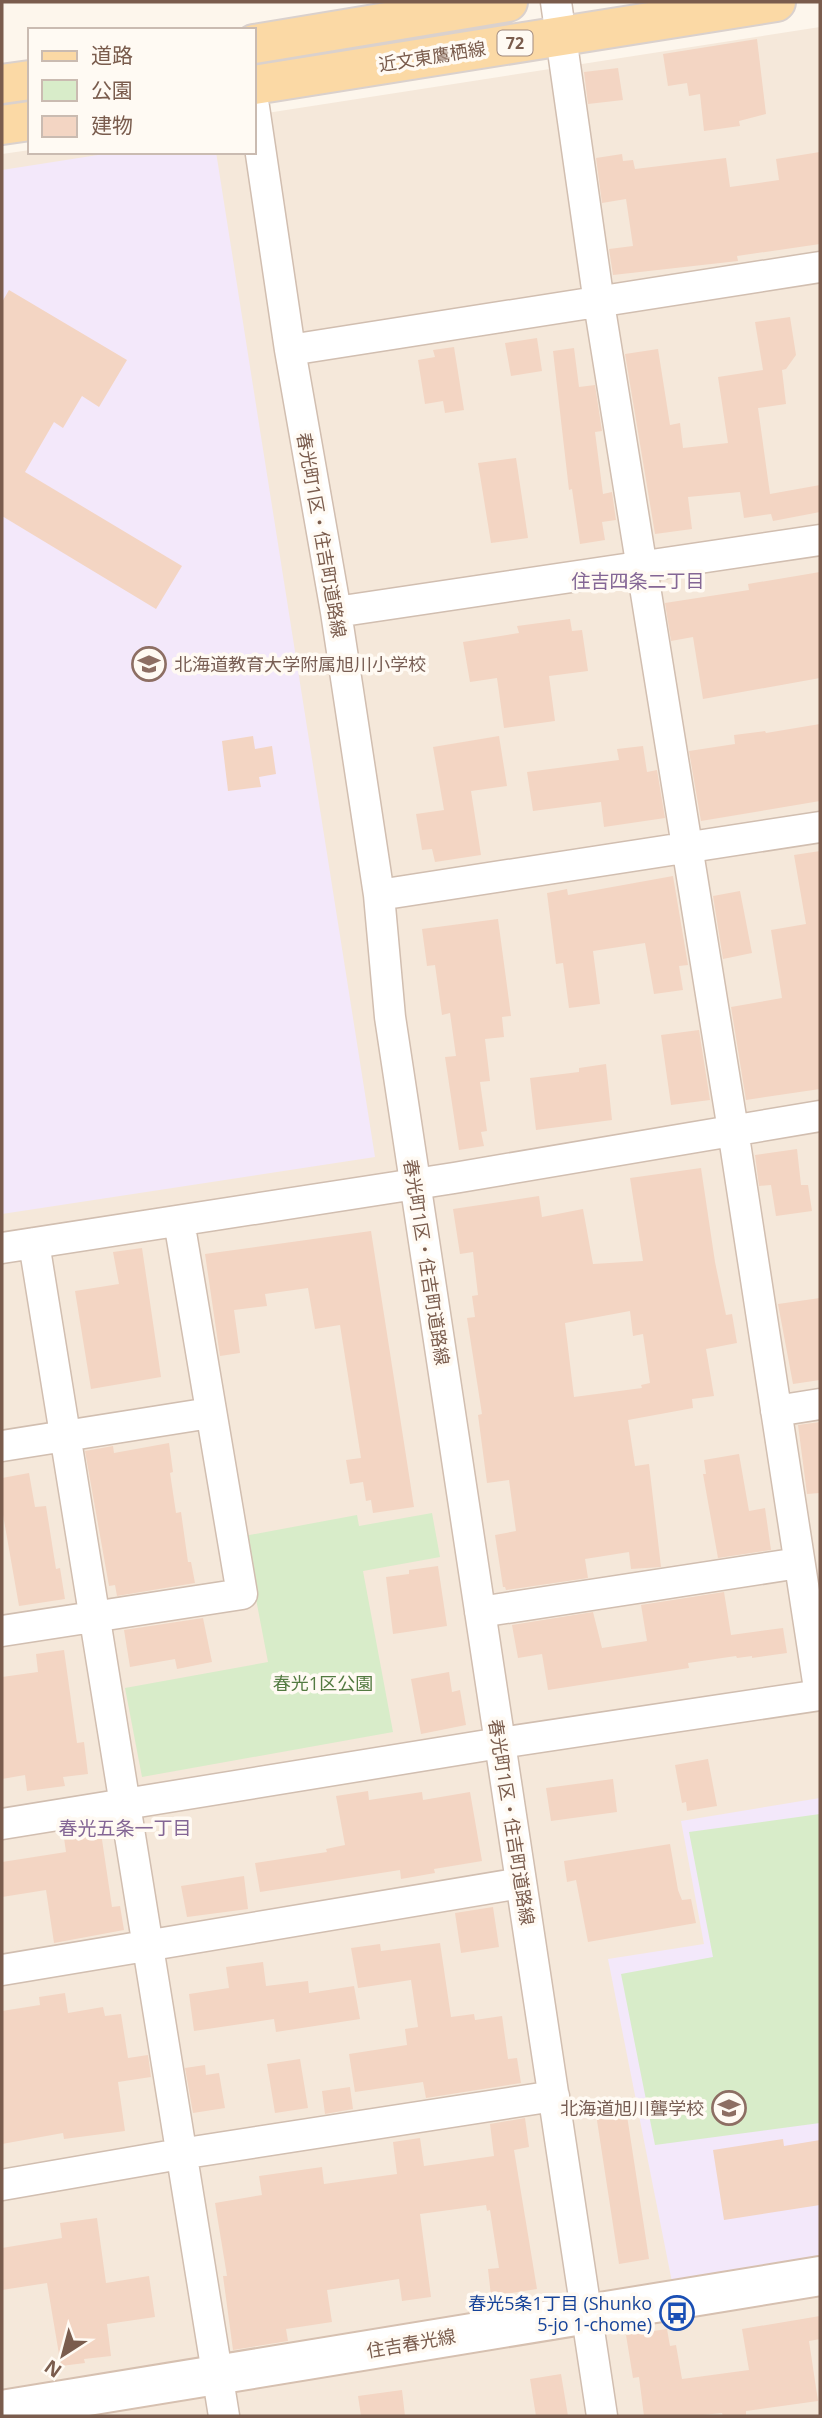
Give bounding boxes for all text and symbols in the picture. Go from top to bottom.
legend [28,28,256,154]
road number: 72 [498,31,532,56]
street label: 近文東鷹栖線 [377,36,487,76]
text: 道路 [91,41,133,69]
text: 公園 [91,76,133,104]
text: 建物 [91,111,133,139]
street label: 春光町1区・住吉町道路線 [292,430,352,640]
district label: 住吉四条二丁目 [571,568,705,594]
school or university icon: 北海道教育大学附属旭川小学校 [130,645,168,683]
place label: 北海道教育大学附属旭川小学校 [174,652,426,676]
street label: 春光町1区・住吉町道路線 [399,1157,455,1367]
park label: 春光1区公園 [273,1671,373,1695]
street label: 春光町1区・住吉町道路線 [484,1717,540,1927]
district label: 春光五条一丁目 [58,1815,192,1841]
school or university icon: 北海道旭川聾学校 [710,2089,748,2127]
place label: 北海道旭川聾学校 [560,2096,704,2120]
place label: 春光5条1丁目 (Shunko 5-jo 1-chome) [468,2291,652,2336]
bus stop icon: 春光5条1丁目 (Shunko 5-jo 1-chome) [658,2294,696,2332]
north arrow [28,2320,98,2390]
street label: 住吉春光線 [365,2323,457,2363]
text: N [39,2354,67,2384]

